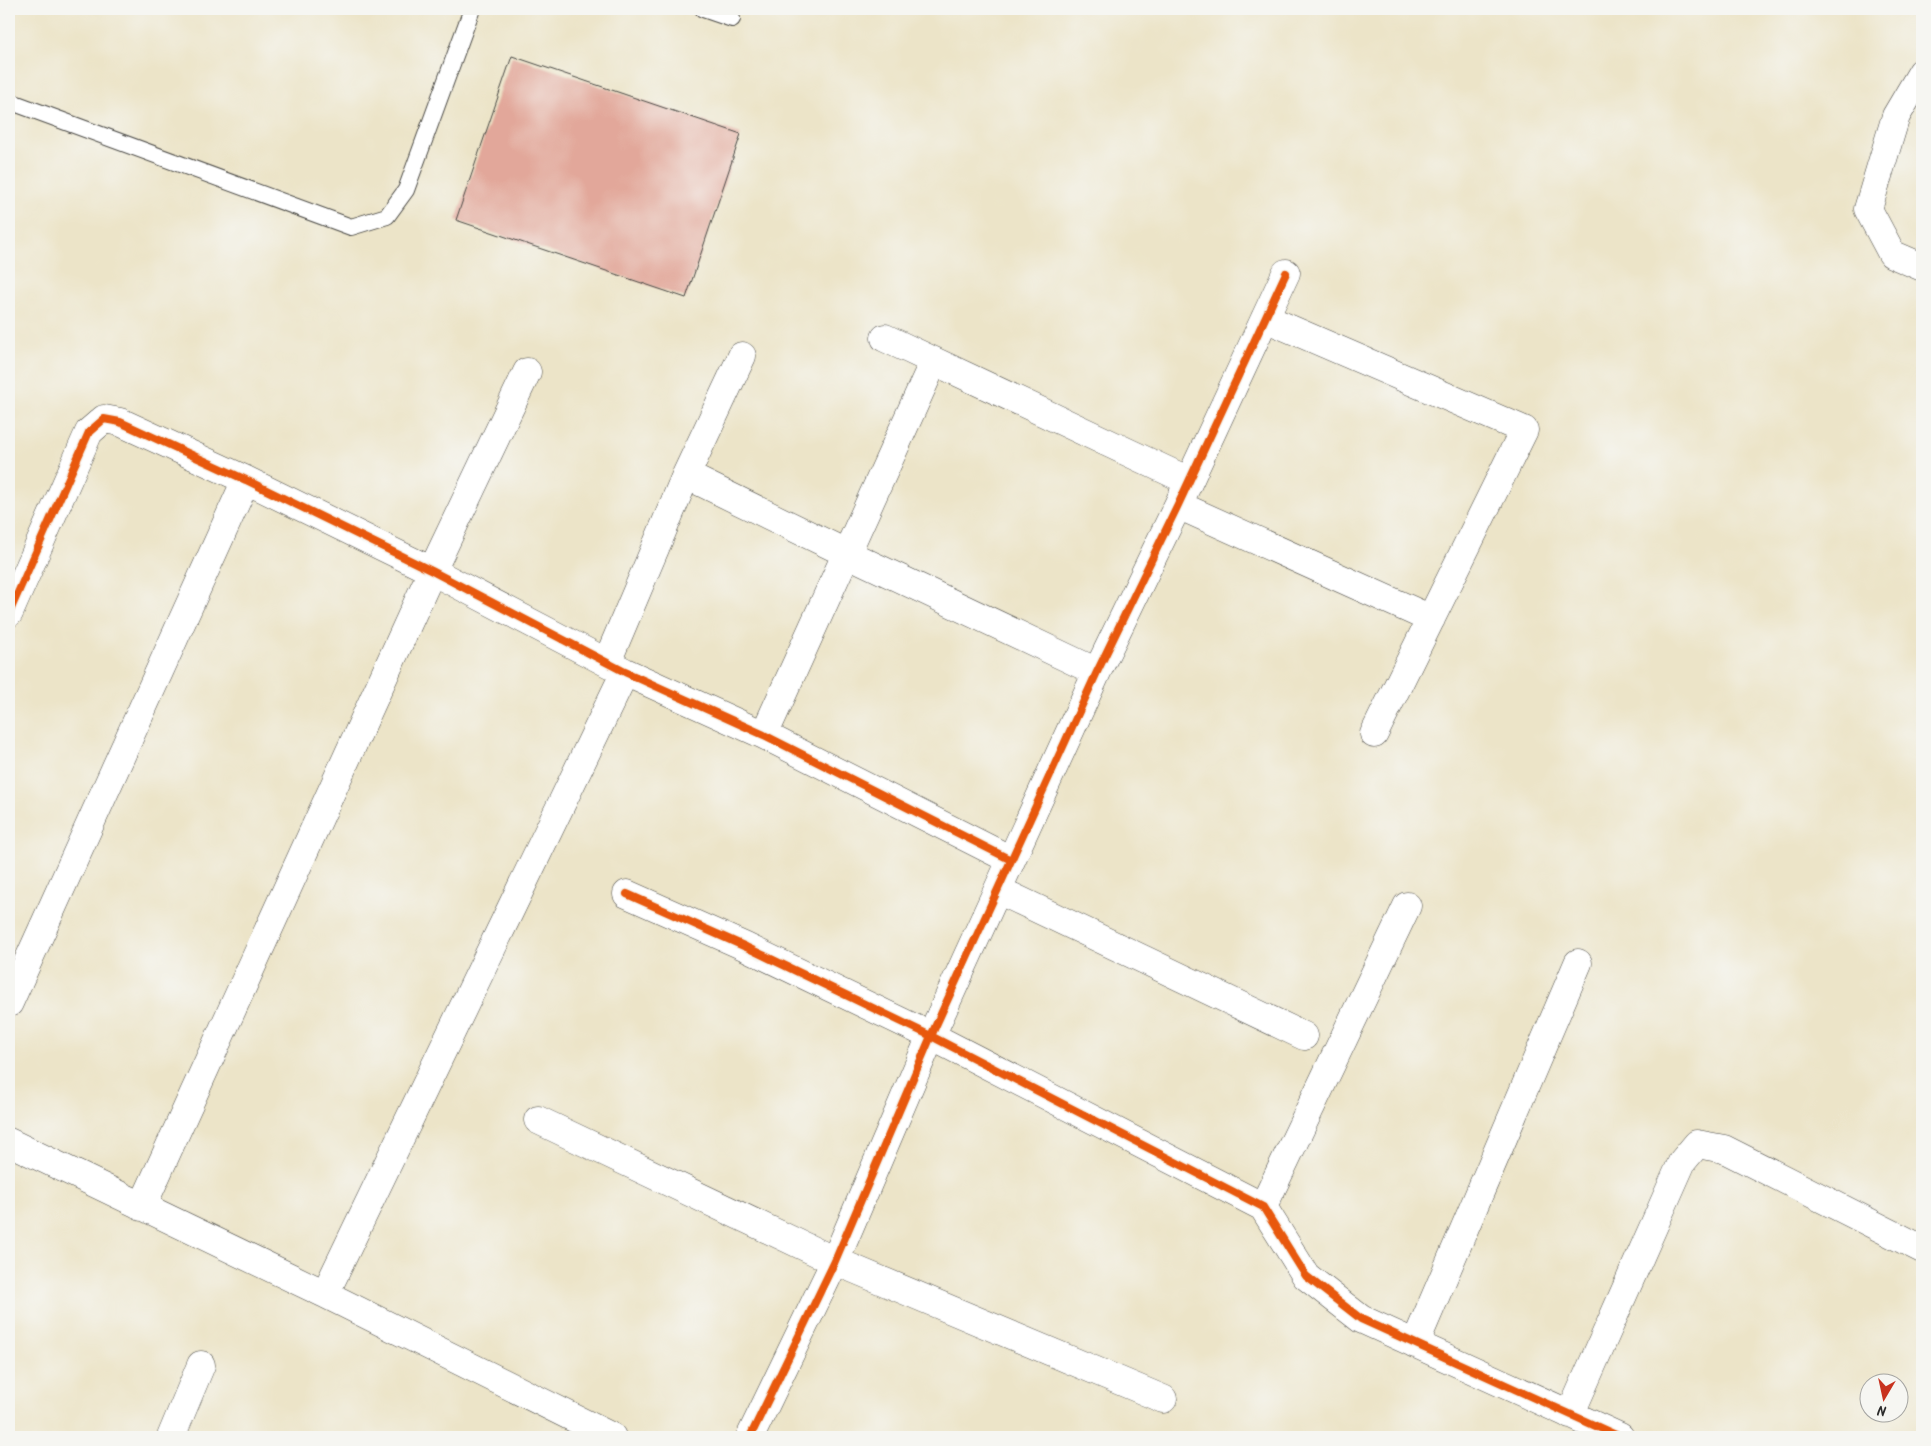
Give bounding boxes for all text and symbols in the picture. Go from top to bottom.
north arrow [1858,1374,1908,1424]
text: N [1876,1398,1888,1421]

